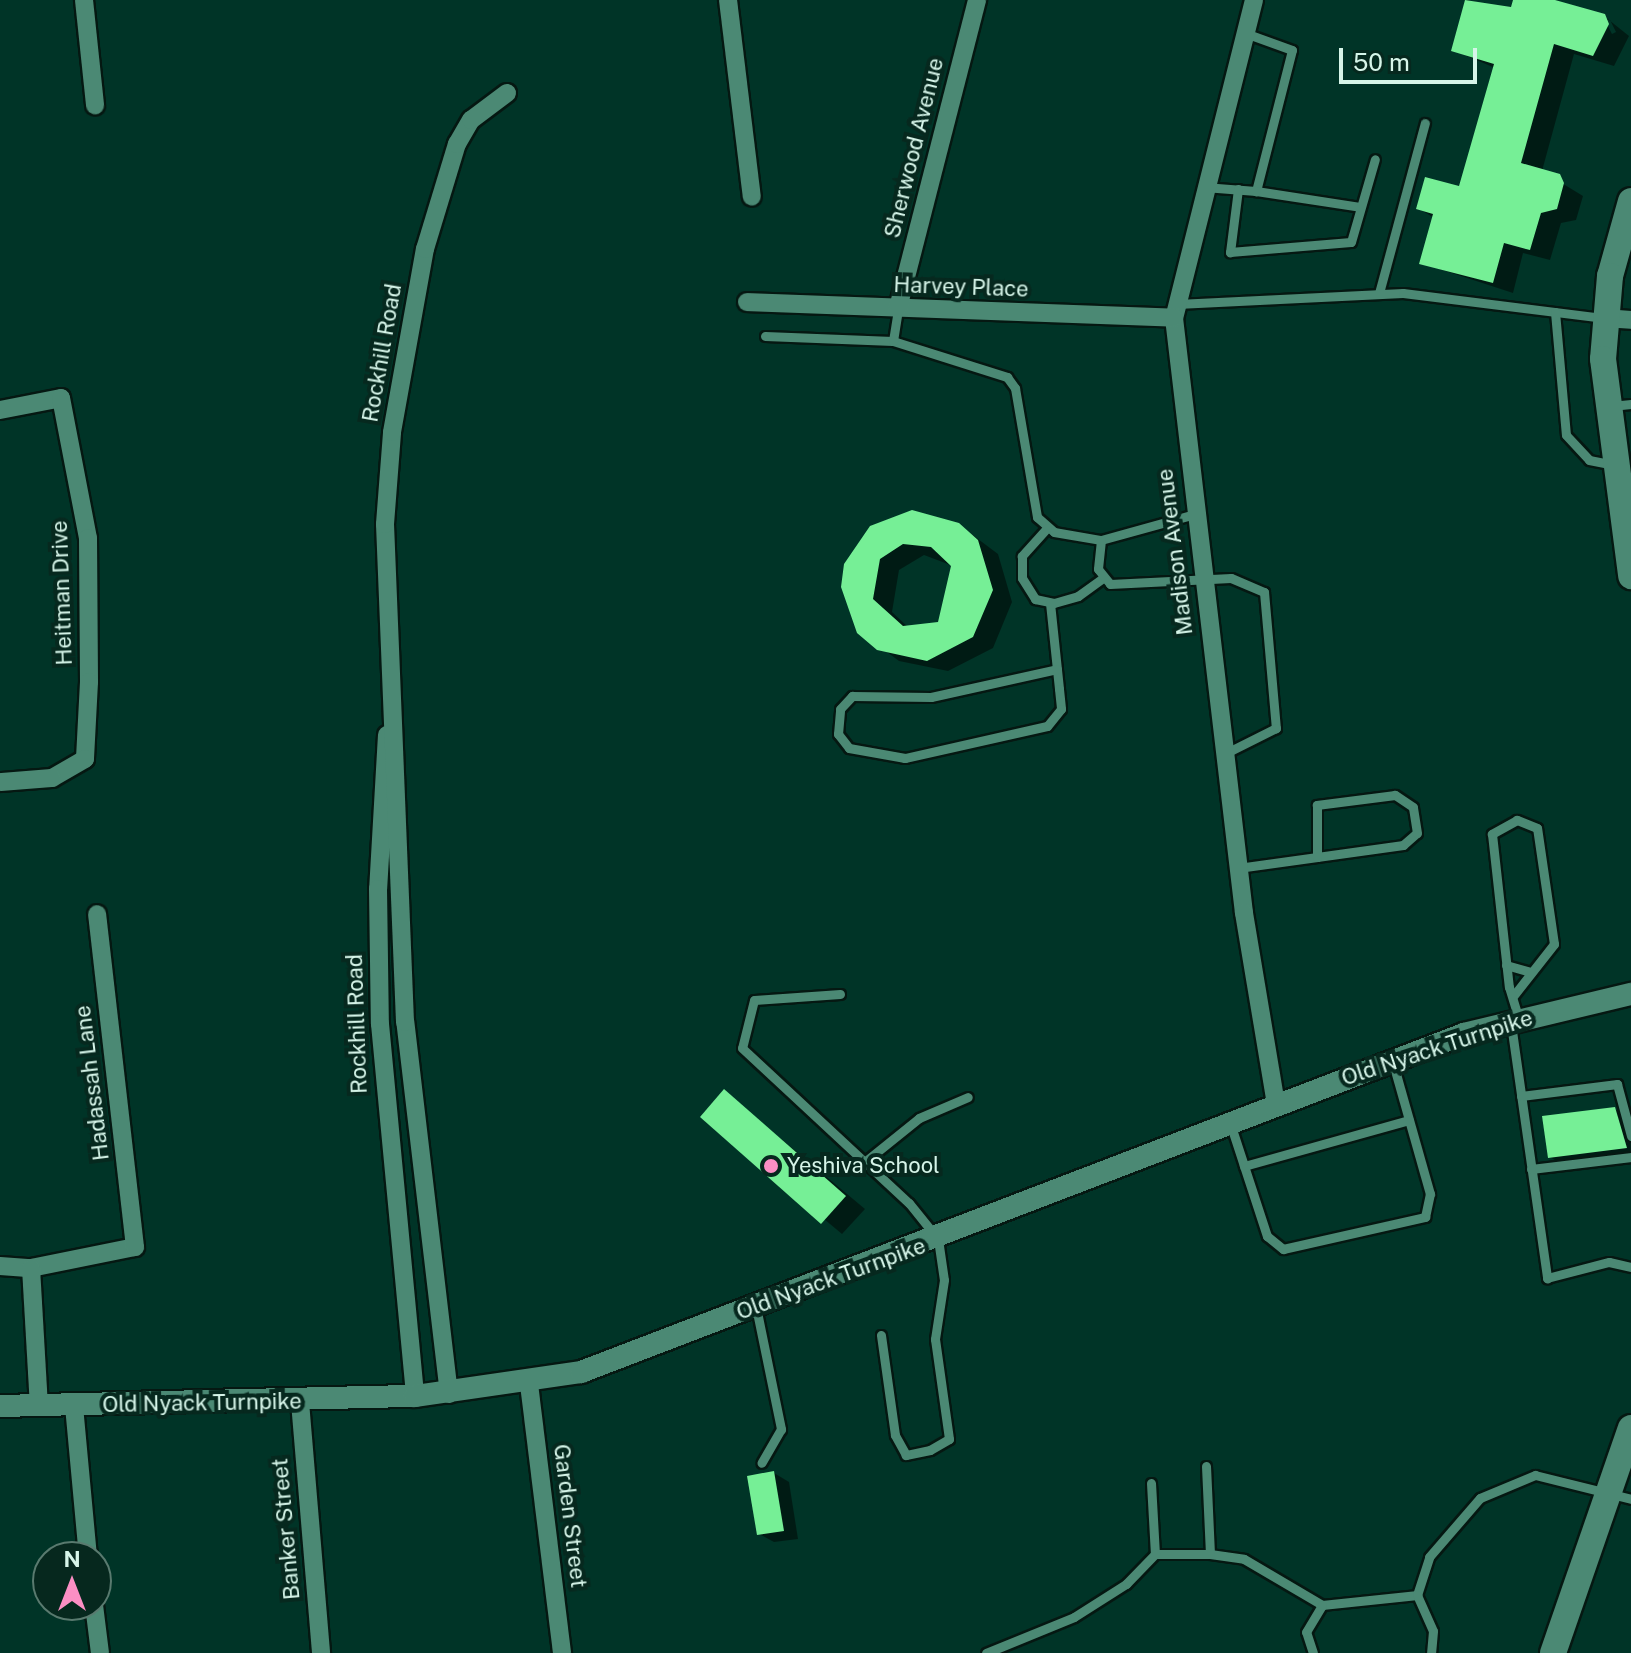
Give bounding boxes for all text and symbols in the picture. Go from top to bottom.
scale bar [1343,32,1481,82]
text: 50 m [1353,48,1410,76]
street label: Sherwood Avenue [879,55,949,241]
street label: Harvey Place [893,271,1029,303]
street label: Rockhill Road [357,282,407,424]
street label: Madison Avenue [1152,467,1198,637]
street label: Heitman Drive [46,520,78,666]
street label: Rockhill Road [341,954,373,1094]
street label: Hadassah Lane [69,1004,115,1162]
street label: Old Nyack Turnpike [1338,1005,1536,1091]
place label: Yeshiva School [787,1153,940,1179]
marker: Yeshiva School [762,1157,780,1175]
street label: Old Nyack Turnpike [733,1233,929,1325]
street label: Old Nyack Turnpike [102,1388,302,1418]
street label: Garden Street [548,1443,592,1589]
street label: Banker Street [267,1457,305,1601]
north arrow [32,1541,112,1621]
text: N [63,1546,81,1572]

